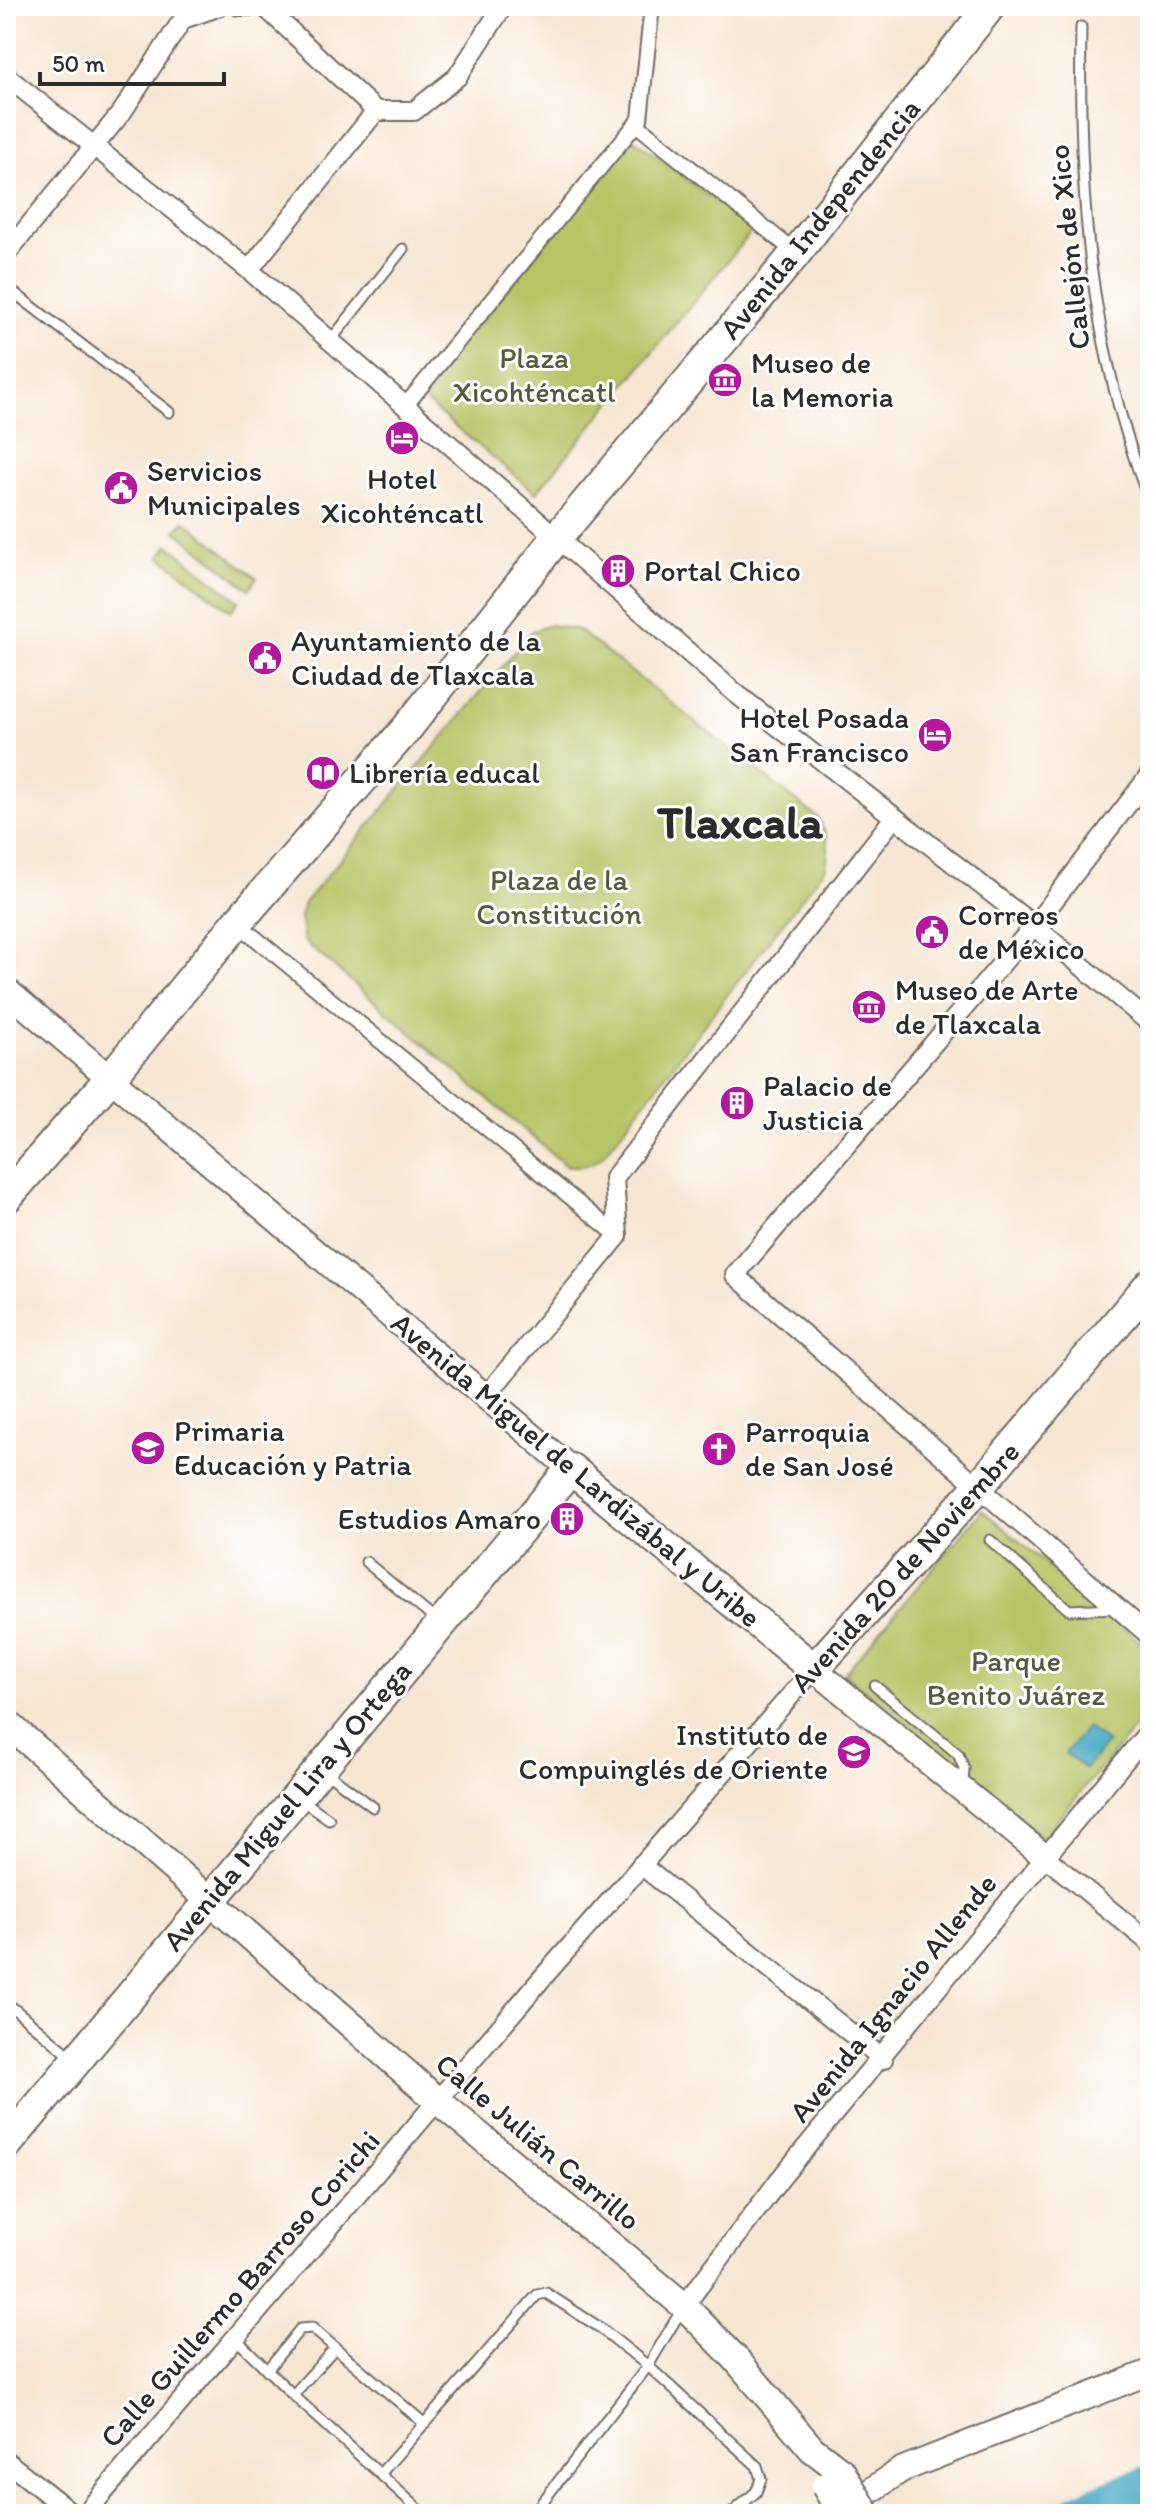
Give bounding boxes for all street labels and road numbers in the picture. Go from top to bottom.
street label: Avenida Independencia [711,91,928,346]
street label: Callejón de Xico [1039,143,1098,351]
street label: Avenida Miguel de Lardizábal y Uribe [384,1304,769,1635]
street label: Avenida 20 de Noviembre [782,1433,1027,1700]
street label: Avenida Miguel Lira y Ortega [154,1653,419,1958]
street label: Avenida Ignacio Allende [781,1866,1004,2130]
street label: Calle Julián Carrillo [428,2045,648,2238]
street label: Calle Guillermo Barroso Corichi [92,2123,387,2455]

